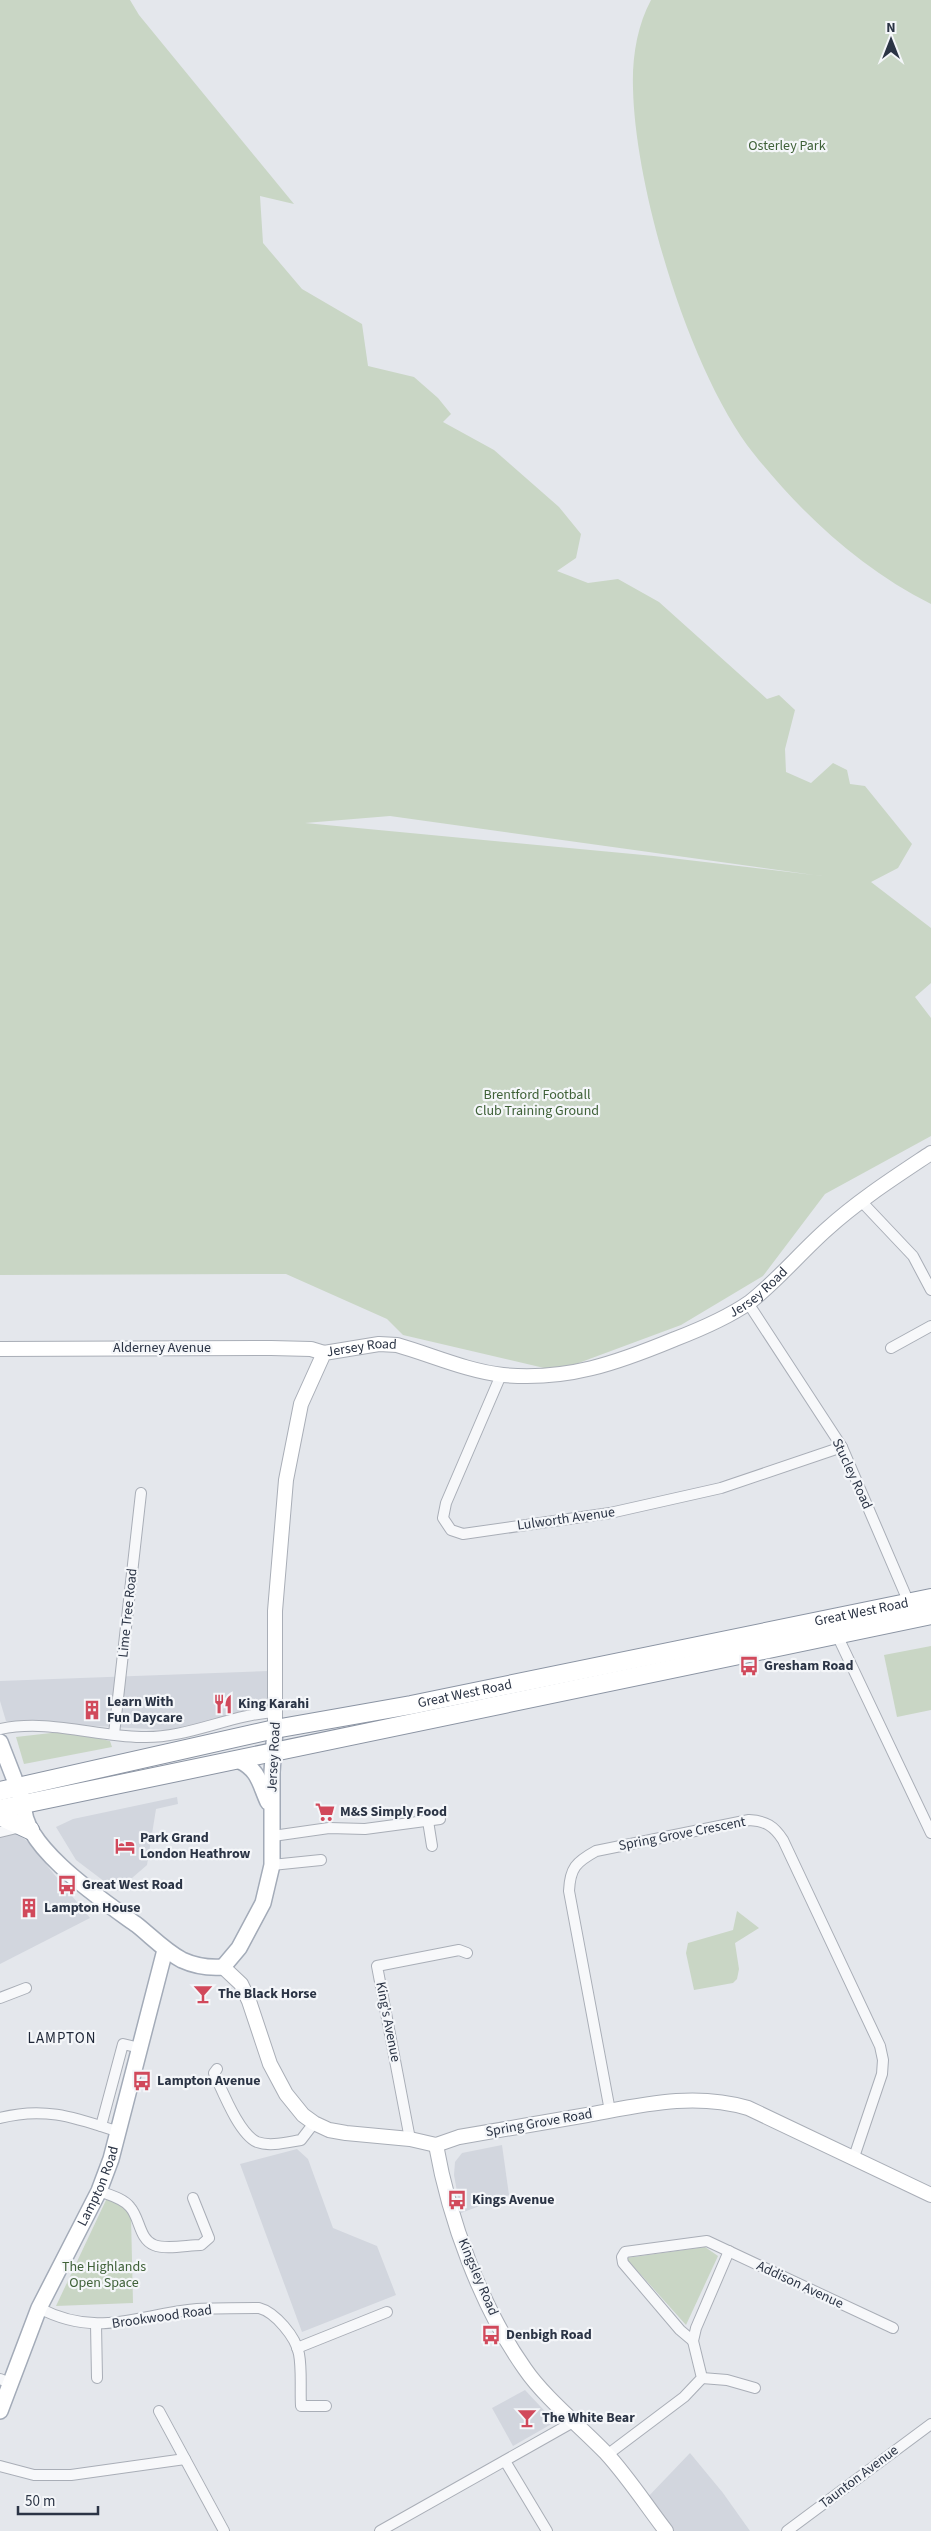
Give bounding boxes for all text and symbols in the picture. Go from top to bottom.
north arrow [866,15,916,65]
text: N [886,18,896,38]
park label: Osterley Park [748,136,826,156]
park label: Brentford Football Club Training Ground [475,1085,599,1121]
street label: Jersey Road [726,1263,792,1323]
street label: Jersey Road [325,1334,397,1362]
street label: Alderney Avenue [113,1338,211,1358]
street label: Stucley Road [827,1435,877,1513]
street label: Lulworth Avenue [516,1502,616,1536]
street label: Lime Tree Road [113,1567,143,1659]
street label: Great West Road [813,1593,910,1632]
bus stop icon: Gresham Road [738,1655,760,1677]
place label: Gresham Road [764,1656,853,1676]
street label: Great West Road [416,1674,514,1713]
place label: Learn With Fun Daycare [107,1692,183,1728]
restaurant icon: King Karahi [212,1693,234,1715]
place label: King Karahi [238,1694,309,1714]
building icon: Learn With Fun Daycare [81,1699,103,1721]
street label: Jersey Road [262,1721,286,1793]
supermarket icon: M&S Simply Food [314,1801,336,1823]
place label: M&S Simply Food [340,1802,447,1822]
street label: Spring Grove Crescent [617,1812,748,1856]
place label: Park Grand London Heathrow [140,1828,251,1864]
hotel icon: Park Grand London Heathrow [114,1835,136,1857]
bus stop icon: Great West Road [56,1874,78,1896]
place label: Great West Road [82,1875,183,1895]
building icon: Lampton House [18,1897,40,1919]
place label: Lampton House [44,1898,141,1918]
street label: King's Avenue [370,1980,406,2064]
bar icon: The Black Horse [192,1983,214,2005]
place label: The Black Horse [218,1984,317,2004]
district label: LAMPTON [28,2028,96,2049]
bus stop icon: Lampton Avenue [131,2070,153,2092]
place label: Lampton Avenue [157,2071,260,2091]
street label: Spring Grove Road [484,2104,594,2142]
street label: Lampton Road [73,2144,124,2230]
bus stop icon: Kings Avenue [446,2189,468,2211]
place label: Kings Avenue [472,2190,554,2210]
street label: Kingsley Road [453,2235,503,2319]
street label: Addison Avenue [753,2256,847,2314]
park label: The Highlands Open Space [62,2257,146,2293]
street label: Brookwood Road [111,2300,213,2334]
bus stop icon: Denbigh Road [480,2324,502,2346]
place label: Denbigh Road [506,2325,592,2345]
bar icon: The White Bear [516,2407,538,2429]
place label: The White Bear [542,2408,635,2428]
street label: Taunton Avenue [815,2441,903,2513]
scale bar [18,2484,98,2516]
text: 50 m [25,2491,55,2512]

